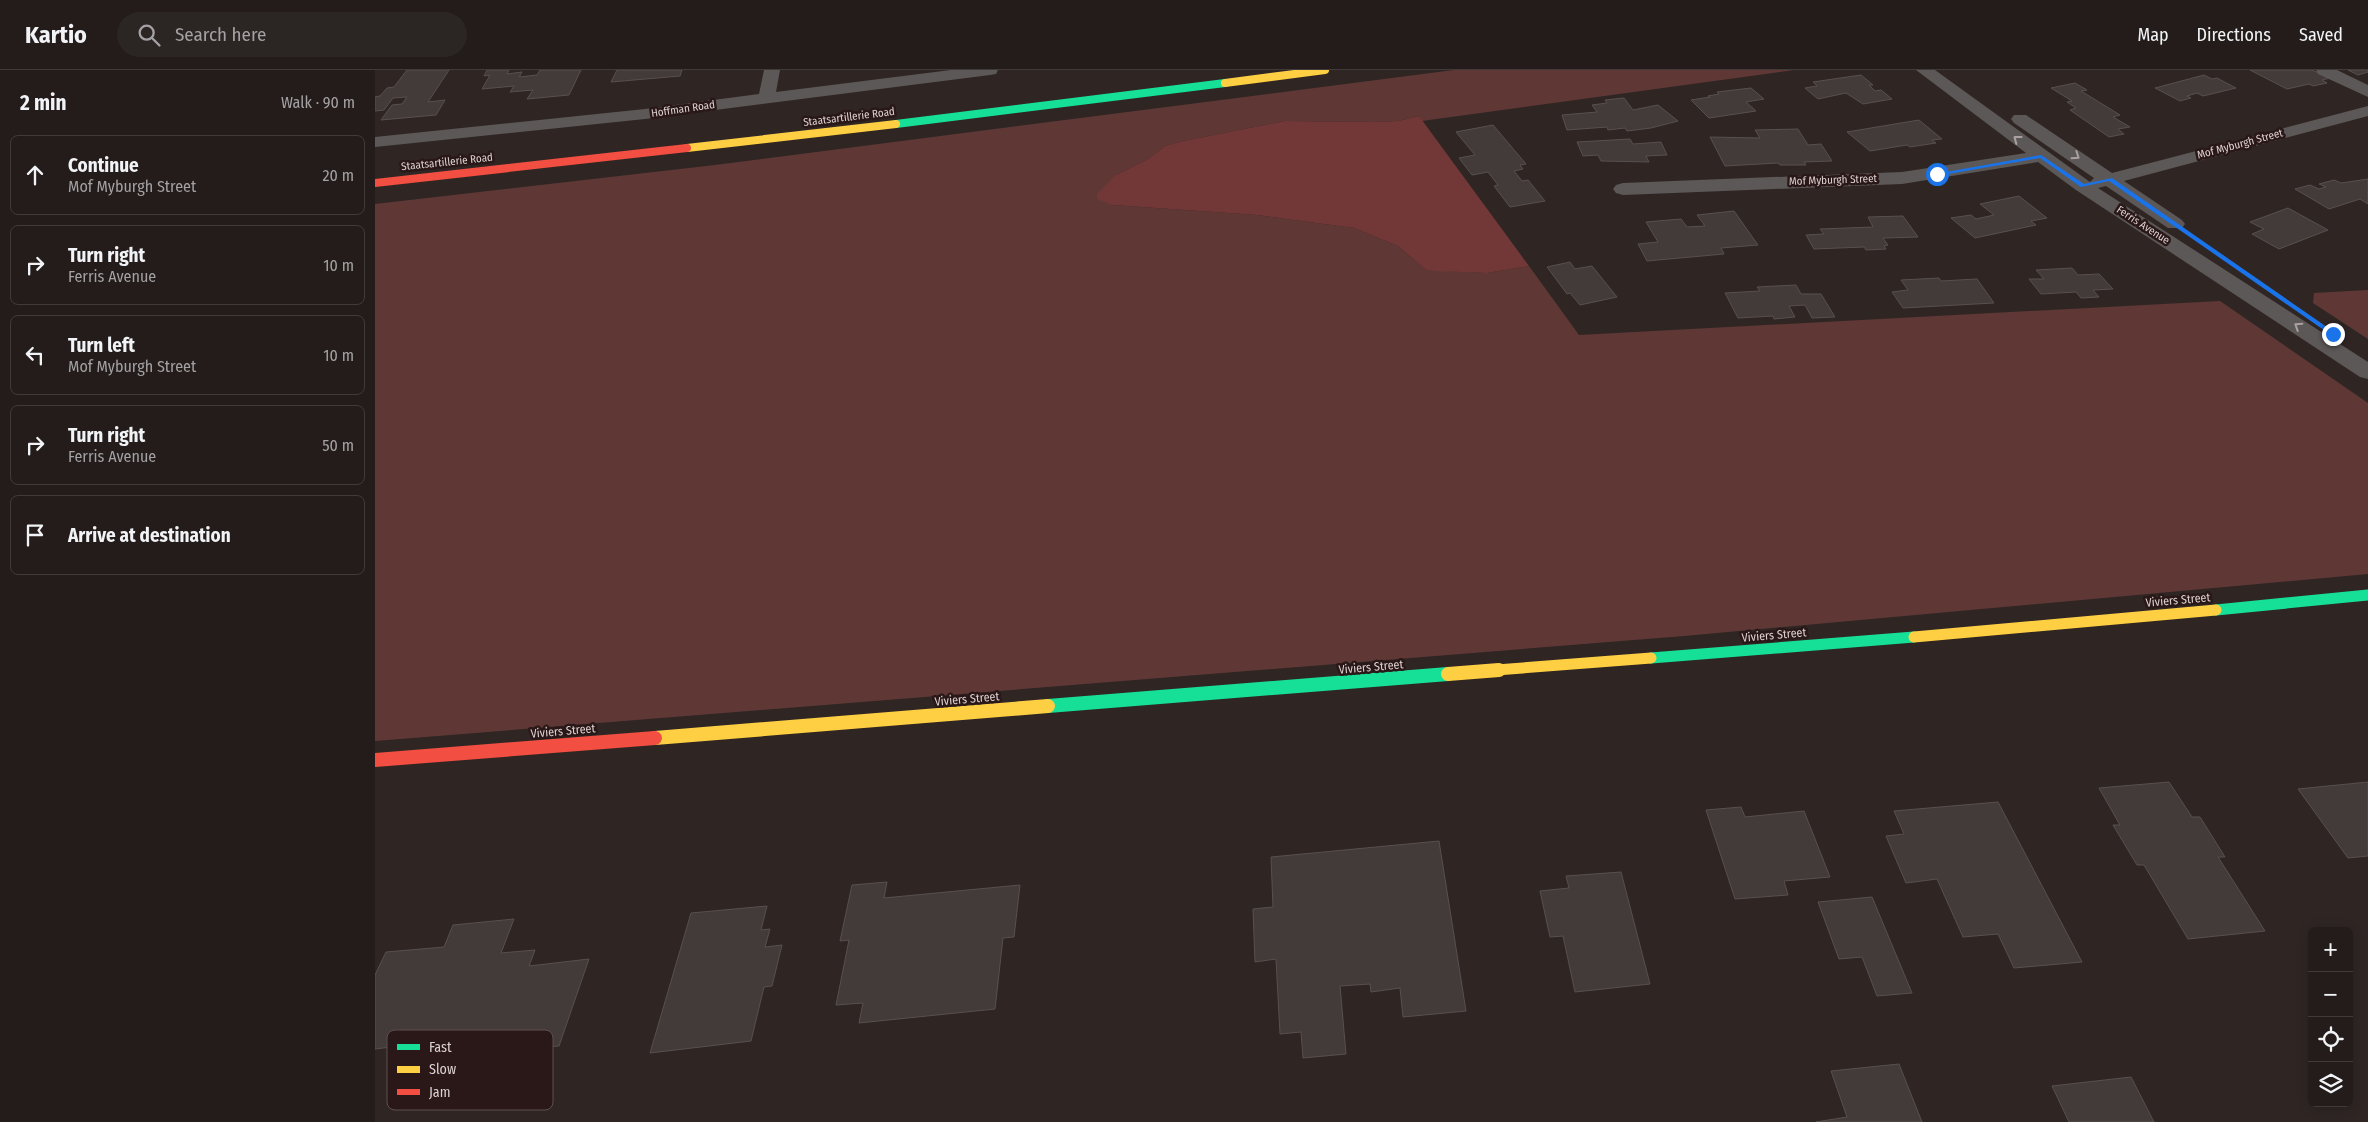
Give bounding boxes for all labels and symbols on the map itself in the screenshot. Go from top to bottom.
street label: Hoffman Road [650,98,716,120]
street label: Staatsartillerie Road [802,105,896,129]
street label: Mof Myburgh Street [2196,126,2285,162]
one-way arrow [2014,136,2023,144]
one-way arrow [2071,150,2080,160]
street label: Staatsartillerie Road [401,151,493,173]
route start [1926,163,1949,186]
street label: Mof Myburgh Street [1789,172,1878,188]
street label: Ferris Avenue [2114,203,2172,247]
one-way arrow [2294,323,2303,333]
route end [2322,323,2345,346]
street label: Viviers Street [2145,590,2211,610]
street label: Viviers Street [1741,625,1807,645]
street label: Viviers Street [1338,657,1404,677]
street label: Viviers Street [934,689,1000,709]
street label: Viviers Street [530,721,596,741]
legend [387,1030,553,1110]
text: Fast [429,1039,452,1056]
text: Slow [429,1061,456,1078]
text: Jam [429,1084,450,1101]

